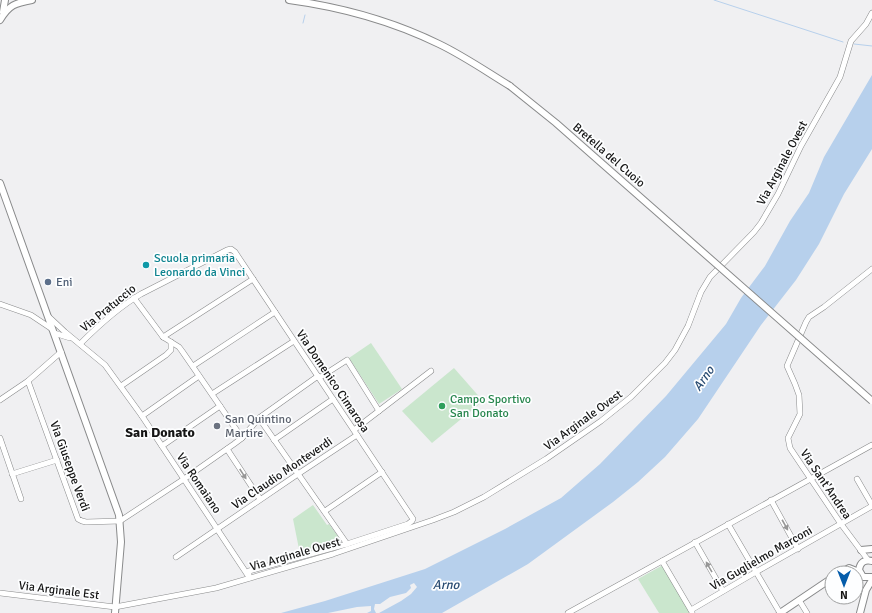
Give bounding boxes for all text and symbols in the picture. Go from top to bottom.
street label: Via Arginale Ovest [754,118,811,208]
street label: Bretella del Cuoio [569,120,648,191]
place label: Scuola primaria Leonardo da Vinci [154,251,245,280]
marker: Scuola primaria Leonardo da Vinci [141,260,151,270]
place label: Eni [56,275,73,290]
marker: Eni [43,277,53,287]
street label: Via Pratuccio [77,281,139,335]
street label: Via Domenico Cimarosa [293,327,373,435]
water label: Arno [690,362,719,394]
street label: Via Arginale Ovest [541,387,625,454]
place label: Campo Sportivo San Donato [450,392,531,421]
marker: Campo Sportivo San Donato [437,401,447,411]
place label: San Quintino Martire [225,412,291,441]
street label: Via Giuseppe Verdi [46,419,93,513]
marker: San Quintino Martire [212,421,222,431]
district label: San Donato [125,424,195,441]
street label: Via Claudio Monteverdi [229,434,336,513]
street label: Via Sant'Andrea [797,446,855,522]
street label: Via Romaiano [173,450,224,516]
one-way arrow [240,468,247,480]
one-way arrow [781,519,788,530]
street label: Via Guglielmo Marconi [707,523,815,594]
street label: Via Arginale Ovest [248,534,342,575]
one-way arrow [706,561,713,573]
north arrow [824,565,864,605]
water label: Arno [433,577,461,593]
street label: Via Arginale Est [18,578,100,603]
text: N [840,588,848,601]

